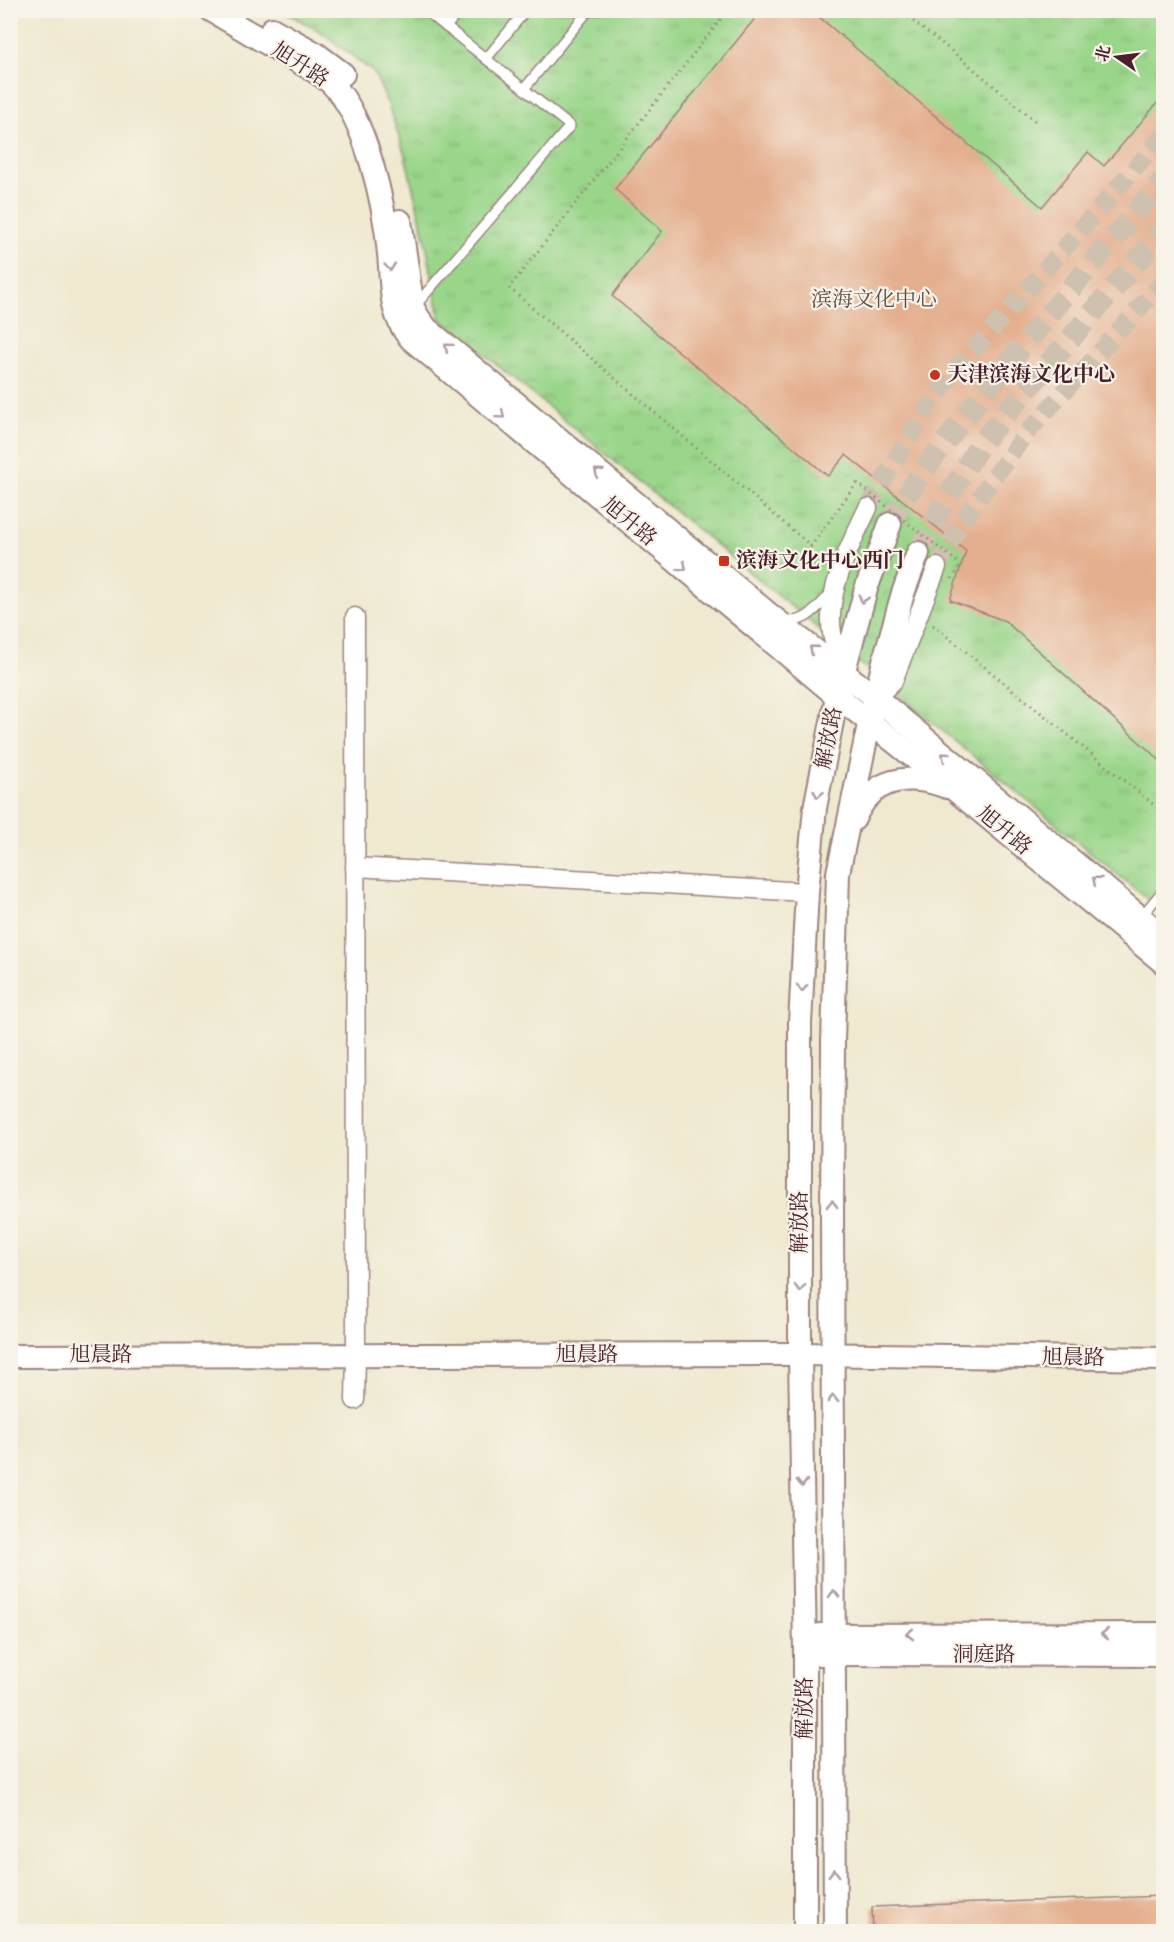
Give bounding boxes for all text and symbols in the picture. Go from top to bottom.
north arrow [1087,27,1147,87]
street label: 旭升路 [267,37,333,93]
text: 北 [1092,43,1115,64]
one-way arrow [384,263,397,272]
park label: 滨海文化中心 [811,287,937,313]
one-way arrow [444,343,455,354]
place label: 天津滨海文化中心 [947,362,1115,388]
marker: 天津滨海文化中心 [928,368,942,382]
one-way arrow [494,408,505,419]
one-way arrow [594,468,605,479]
street label: 旭升路 [597,492,661,552]
place label: 滨海文化中心西门 [736,548,904,574]
marker: 滨海文化中心西门 [717,554,731,568]
one-way arrow [676,560,687,571]
one-way arrow [858,593,870,604]
one-way arrow [809,646,820,657]
street label: 解放路 [810,705,848,771]
one-way arrow [941,752,952,763]
one-way arrow [812,789,825,799]
street label: 旭升路 [972,801,1036,861]
one-way arrow [1091,877,1102,888]
one-way arrow [795,984,808,993]
street label: 解放路 [787,1191,813,1254]
one-way arrow [826,1200,838,1209]
one-way arrow [794,1284,806,1293]
street label: 旭晨路 [70,1342,133,1368]
street label: 旭晨路 [556,1342,619,1368]
street label: 旭晨路 [1041,1344,1105,1372]
one-way arrow [827,1395,839,1404]
one-way arrow [796,1479,809,1488]
one-way arrow [828,1590,840,1599]
one-way arrow [906,1628,915,1640]
one-way arrow [1101,1628,1110,1640]
street label: 洞庭路 [953,1642,1016,1668]
street label: 解放路 [792,1677,818,1740]
one-way arrow [828,1869,840,1878]

